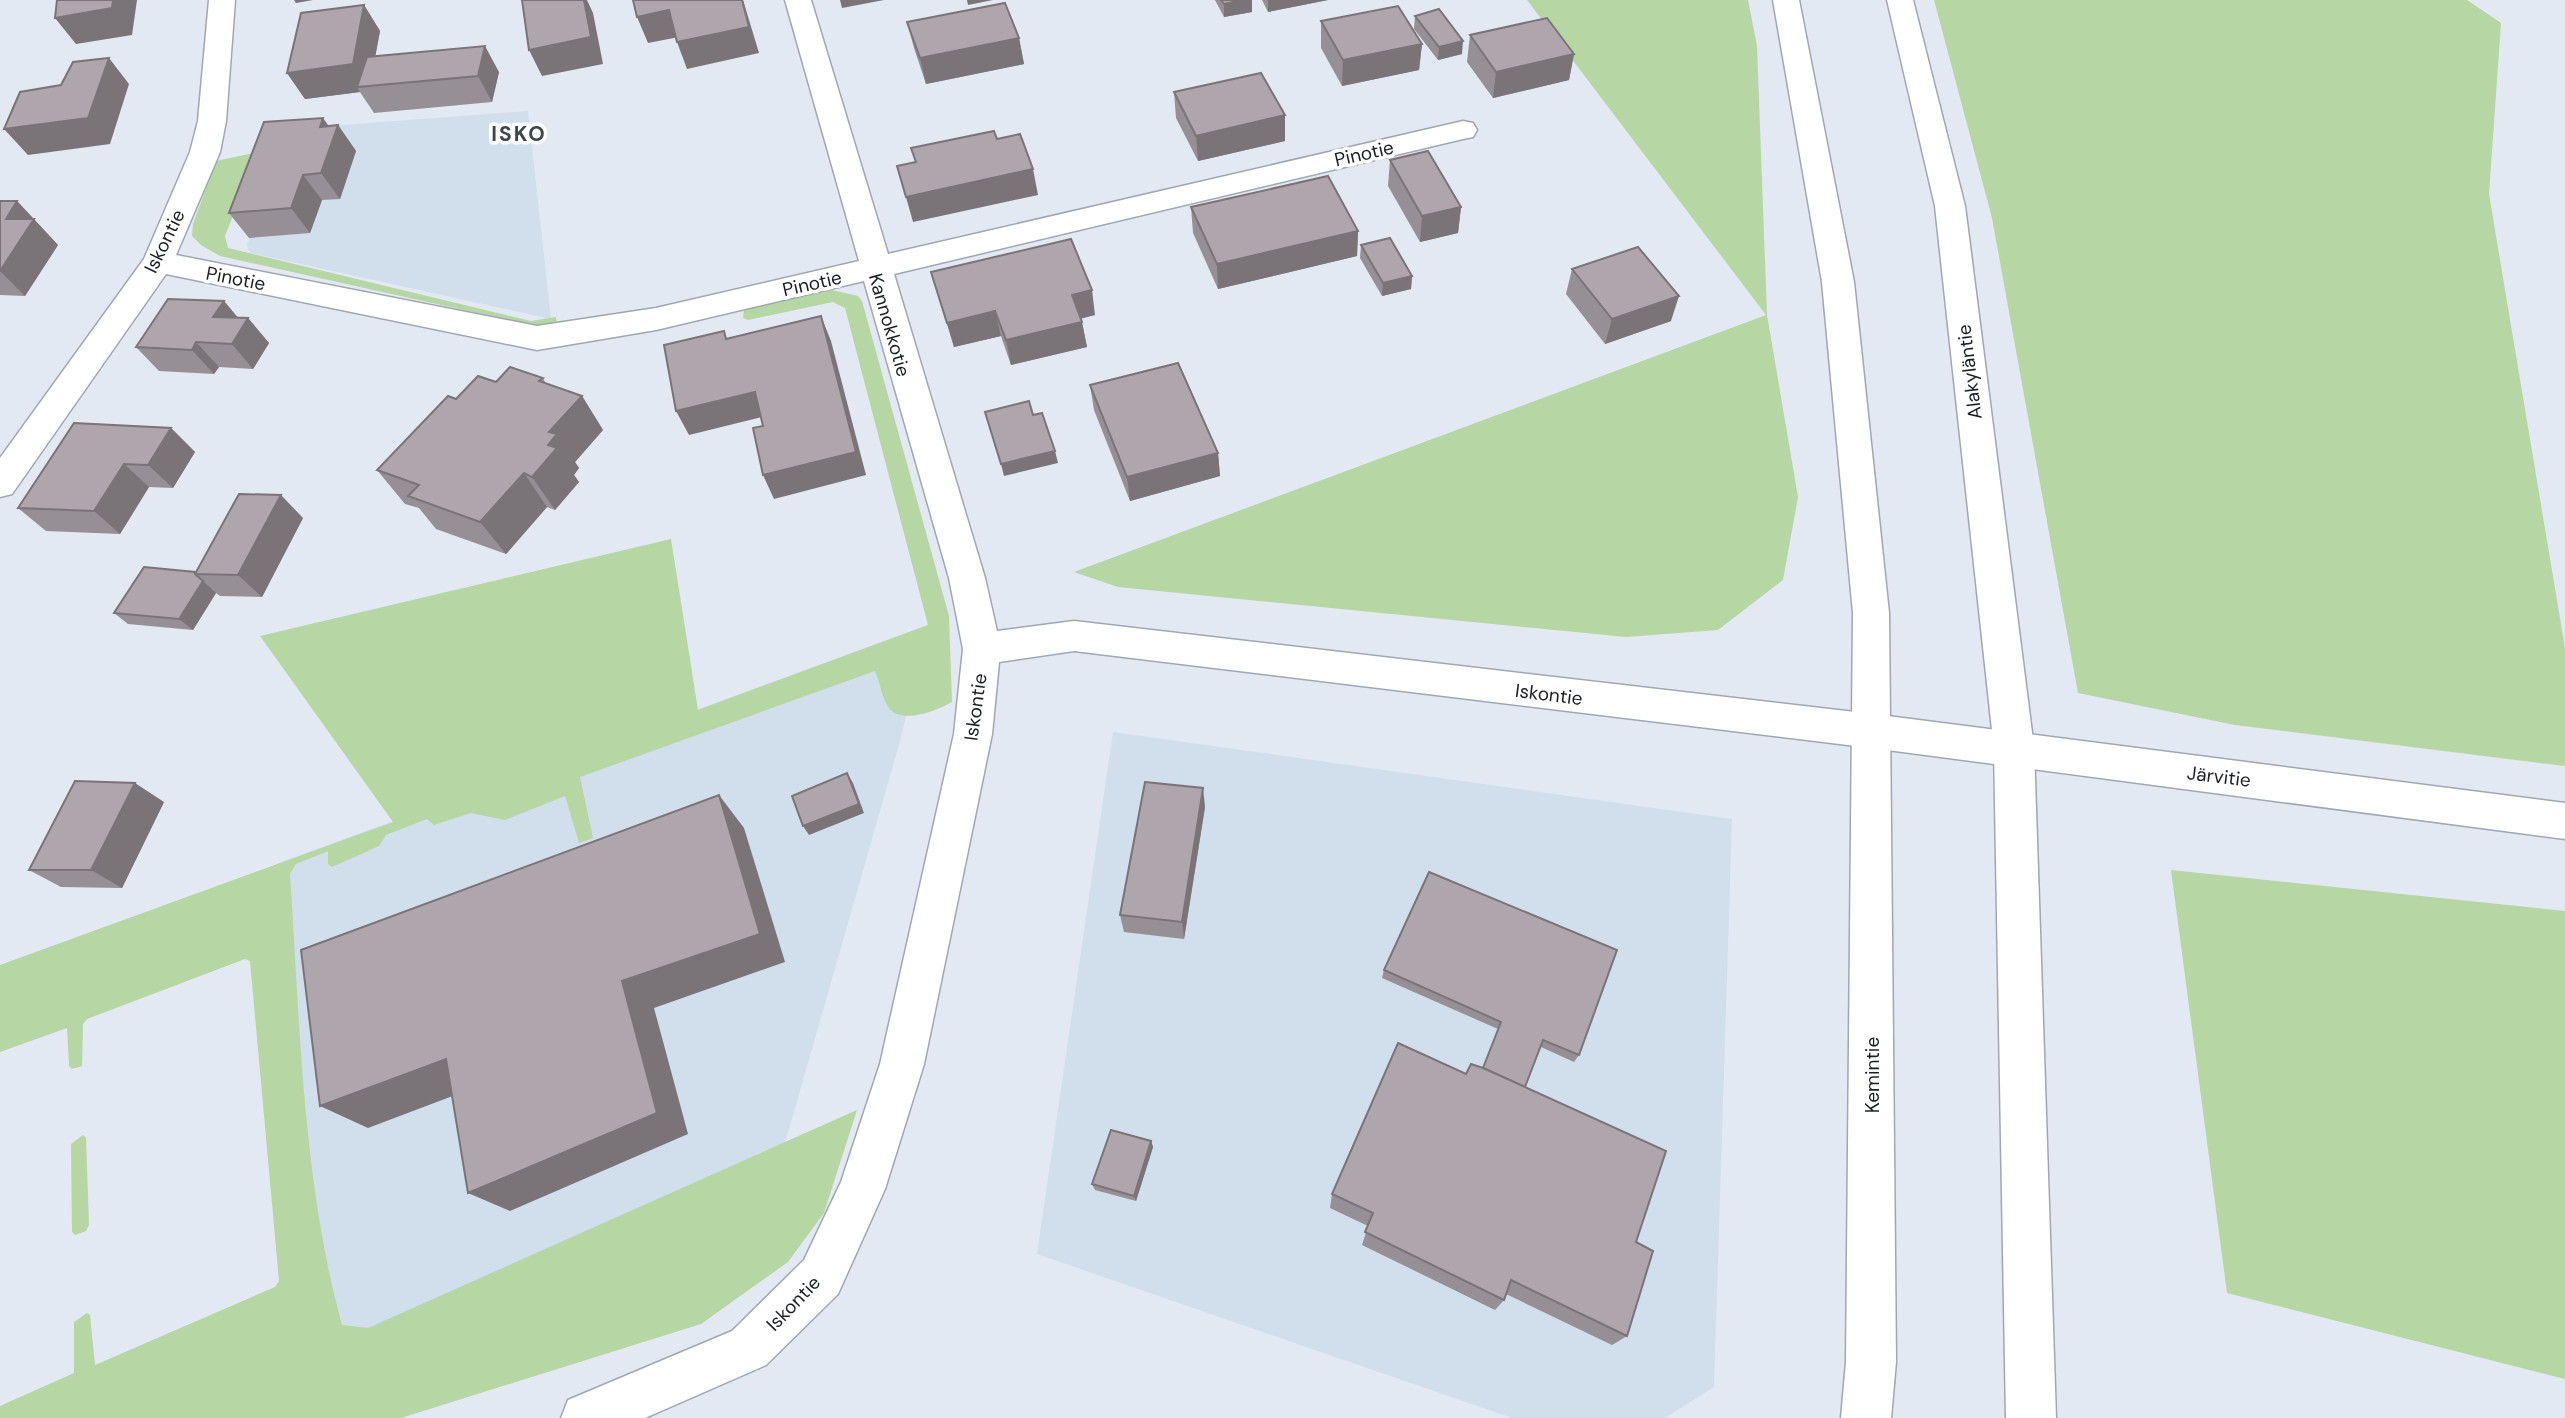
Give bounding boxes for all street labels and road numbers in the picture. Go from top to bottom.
street label: Pinotie [1332,135,1396,172]
street label: Iskontie [138,205,191,277]
street label: Pinotie [204,260,268,297]
street label: Pinotie [780,265,844,302]
street label: Kannokkotie [863,271,916,380]
street label: Alakyläntie [1951,323,1988,421]
street label: Iskontie [958,672,993,742]
street label: Iskontie [1514,678,1584,711]
street label: Järvitie [2186,760,2252,793]
street label: Kemintie [1860,1037,1885,1113]
street label: Iskontie [761,1270,826,1336]

